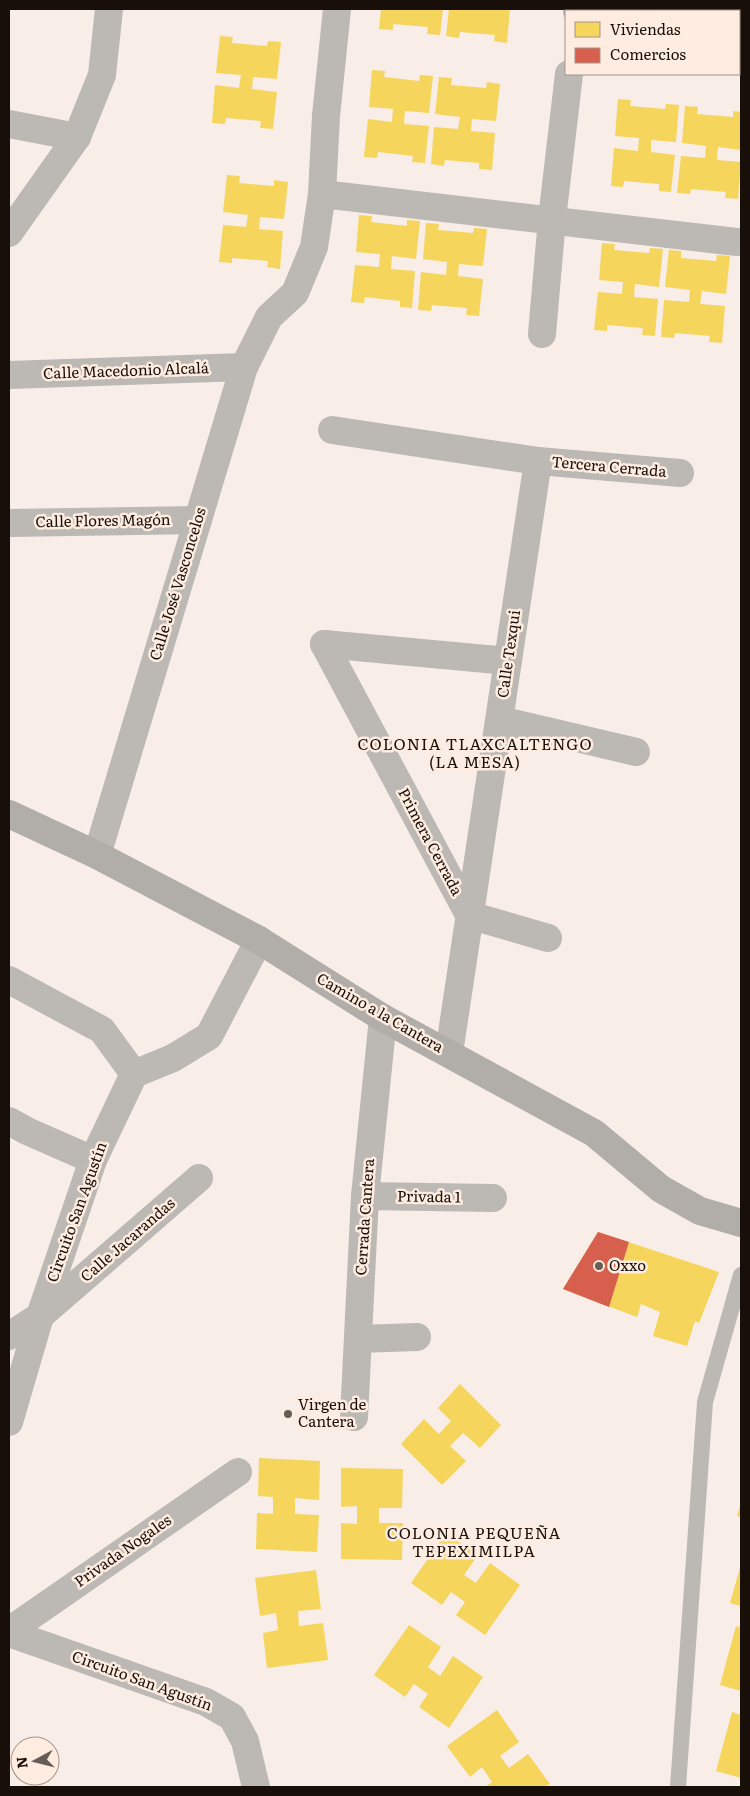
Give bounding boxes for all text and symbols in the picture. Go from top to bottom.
legend [565,10,740,75]
text: Viviendas [610,17,681,40]
text: Comercios [610,42,686,65]
street label: Calle Macedonio Alcalá [43,355,210,384]
street label: Tercera Cerrada [551,449,669,482]
street label: Calle José Vasconcelos [142,504,211,663]
street label: Calle Flores Magón [35,507,171,532]
street label: Calle Texqui [490,608,525,699]
district label: COLONIA TLAXCALTENGO (LA MESA) [357,731,593,773]
street label: Primera Cerrada [393,783,470,900]
street label: Camino a la Cantera [313,966,449,1058]
street label: Circuito San Agustín [39,1138,112,1285]
street label: Cerrada Cantera [348,1157,379,1276]
street label: Privada 1 [397,1183,461,1208]
street label: Calle Jacarandas [75,1191,180,1287]
place label: Oxxo [609,1253,646,1276]
marker: Oxxo [593,1260,605,1272]
place label: Virgen de Cantera [298,1392,367,1432]
marker: Virgen de Cantera [282,1408,294,1420]
street label: Privada Nogales [69,1508,175,1592]
district label: COLONIA PEQUEÑA TEPEXIMILPA [387,1520,561,1562]
street label: Circuito San Agustín [69,1643,216,1716]
north arrow [10,1736,60,1786]
text: N [10,1755,32,1770]

